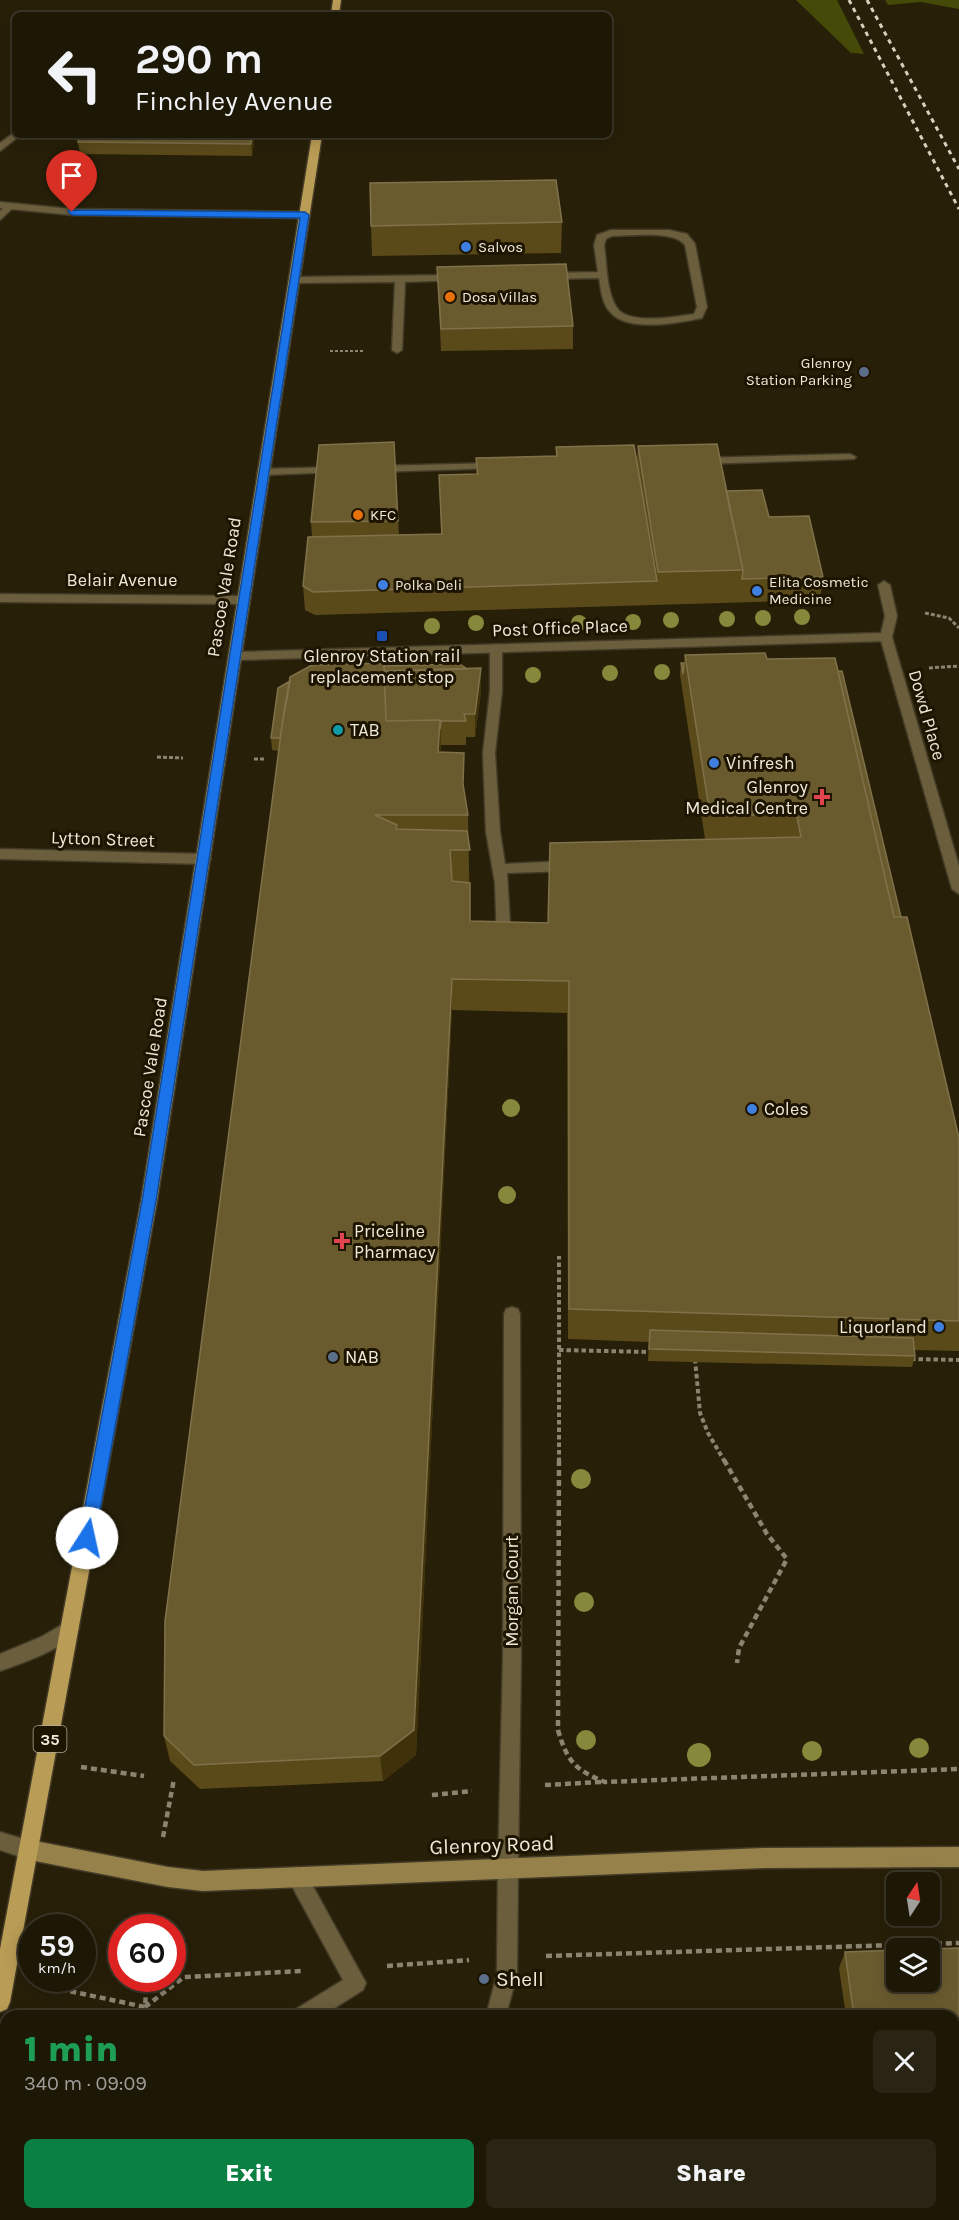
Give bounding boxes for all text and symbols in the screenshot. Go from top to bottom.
text: 290 m [135,34,263,84]
icon: left [36,36,114,114]
text: Finchley Avenue [135,85,333,117]
pin [46,150,97,212]
icon: arrive [55,159,88,192]
place label: Salvos [478,238,523,256]
marker: Salvos [459,240,473,254]
place label: Dosa Villas [462,288,537,306]
marker: Dosa Villas [443,290,457,304]
place label: Glenroy Station Parking [746,354,853,389]
marker: Glenroy Station Parking [857,365,871,379]
place label: KFC [370,506,396,524]
marker: KFC [351,508,365,522]
street label: Pascoe Vale Road [202,515,246,659]
street label: Belair Avenue [67,569,177,591]
place label: Elita Cosmetic Medicine [769,573,868,608]
place label: Polka Deli [395,576,462,594]
marker: Polka Deli [376,578,390,592]
marker: Elita Cosmetic Medicine [750,584,764,598]
street label: Post Office Place [492,615,628,641]
marker: Glenroy Station rail replacement stop [375,629,389,643]
place label: Glenroy Station rail replacement stop [303,645,461,688]
street label: Dowd Place [904,667,950,763]
place label: TAB [350,719,380,741]
marker: TAB [331,723,345,737]
place label: Vinfresh [726,752,795,774]
marker: Vinfresh [707,756,721,770]
place label: Glenroy Medical Centre [685,776,809,819]
marker: Glenroy Medical Centre [813,788,831,806]
street label: Lytton Street [51,826,156,852]
street label: Pascoe Vale Road [128,995,172,1139]
place label: Coles [764,1098,809,1120]
marker: Coles [745,1102,759,1116]
place label: Priceline Pharmacy [354,1220,436,1263]
marker: Priceline Pharmacy [335,1234,349,1248]
place label: Liquorland [839,1316,927,1338]
marker: Liquorland [932,1320,946,1334]
place label: NAB [345,1346,379,1368]
marker: NAB [326,1350,340,1364]
position arrow [55,1506,119,1570]
street label: Morgan Court [501,1535,523,1647]
road number: 35 [34,1726,66,1752]
street label: Glenroy Road [429,1831,555,1859]
north arrow [886,1872,940,1926]
map controls [886,1872,940,1992]
speed limit sign: 60 [108,1914,186,1992]
text: 59 [39,1928,75,1964]
button: layers [886,1938,940,1992]
text: km/h [38,1959,76,1977]
place label: Shell [496,1967,544,1991]
marker: Shell [477,1972,491,1986]
text: 1 min [24,2028,118,2070]
button: close [873,2030,936,2093]
text: 340 m · 09:09 [24,2072,147,2095]
button: Exit [24,2139,474,2208]
button: Share [486,2139,936,2208]

